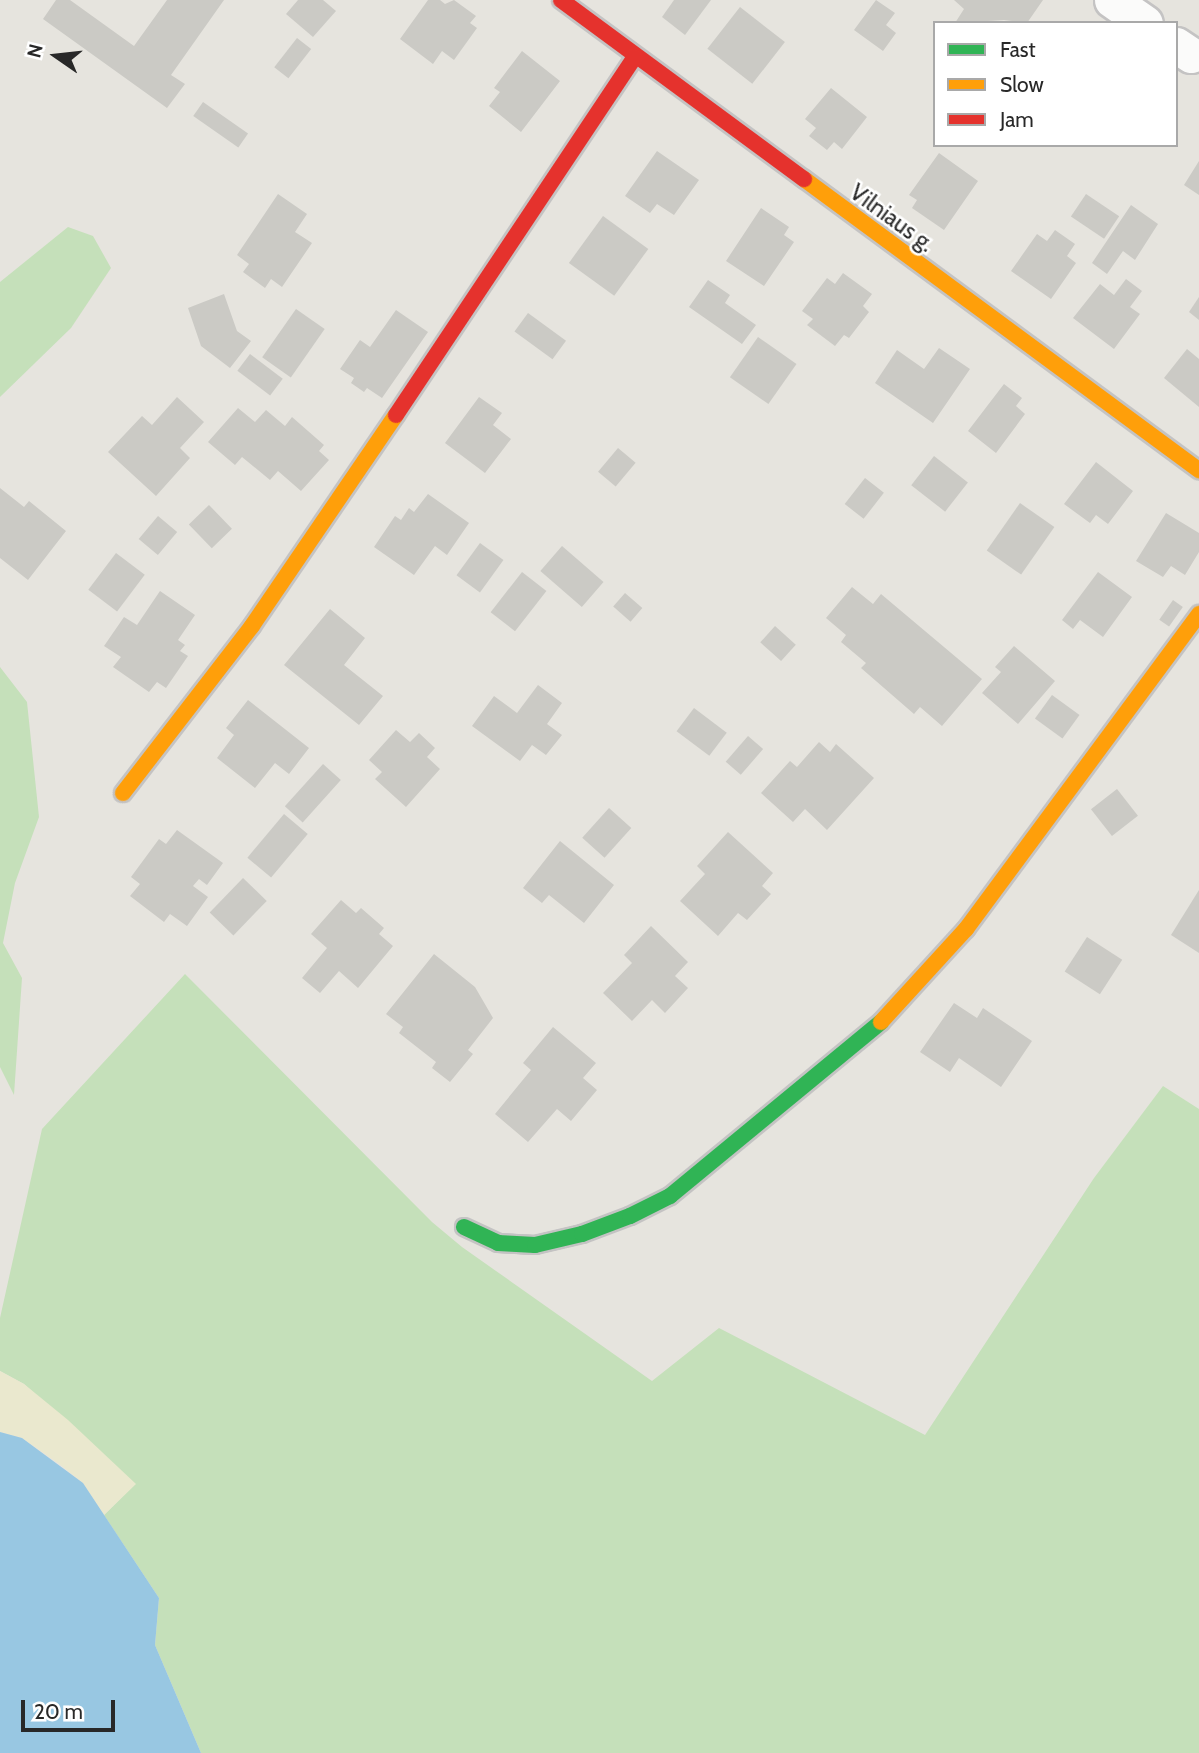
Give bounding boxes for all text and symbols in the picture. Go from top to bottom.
north arrow [21,21,91,91]
legend [933,21,1178,147]
text: Fast [1000,37,1036,62]
text: N [22,41,48,60]
text: Slow [1000,72,1044,97]
text: Jam [1000,107,1034,132]
street label: Vilniaus g. [845,178,939,258]
scale bar [24,1686,119,1730]
text: 20 m [34,1699,83,1724]

